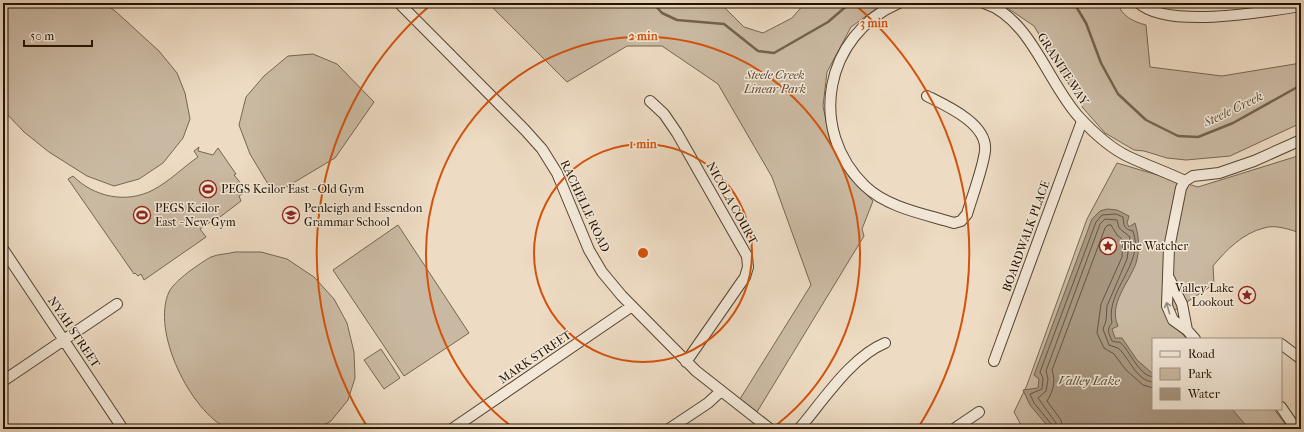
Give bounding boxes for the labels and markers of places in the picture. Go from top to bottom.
sports icon: PEGS Keilor East - Old Gym [198,179,218,199]
place label: PEGS Keilor East - Old Gym [221,182,364,196]
place label: PEGS Keilor East - New Gym [155,201,236,229]
place label: Penleigh and Essendon Grammar School [304,201,422,229]
sports icon: PEGS Keilor East - New Gym [132,205,152,225]
school or university icon: Penleigh and Essendon Grammar School [281,205,301,225]
place icon: The Watcher [1098,236,1118,256]
place label: The Watcher [1121,239,1189,253]
centre of rings [636,246,650,260]
place label: Valley Lake Lookout [1174,281,1235,309]
place icon: Valley Lake Lookout [1237,285,1257,305]

